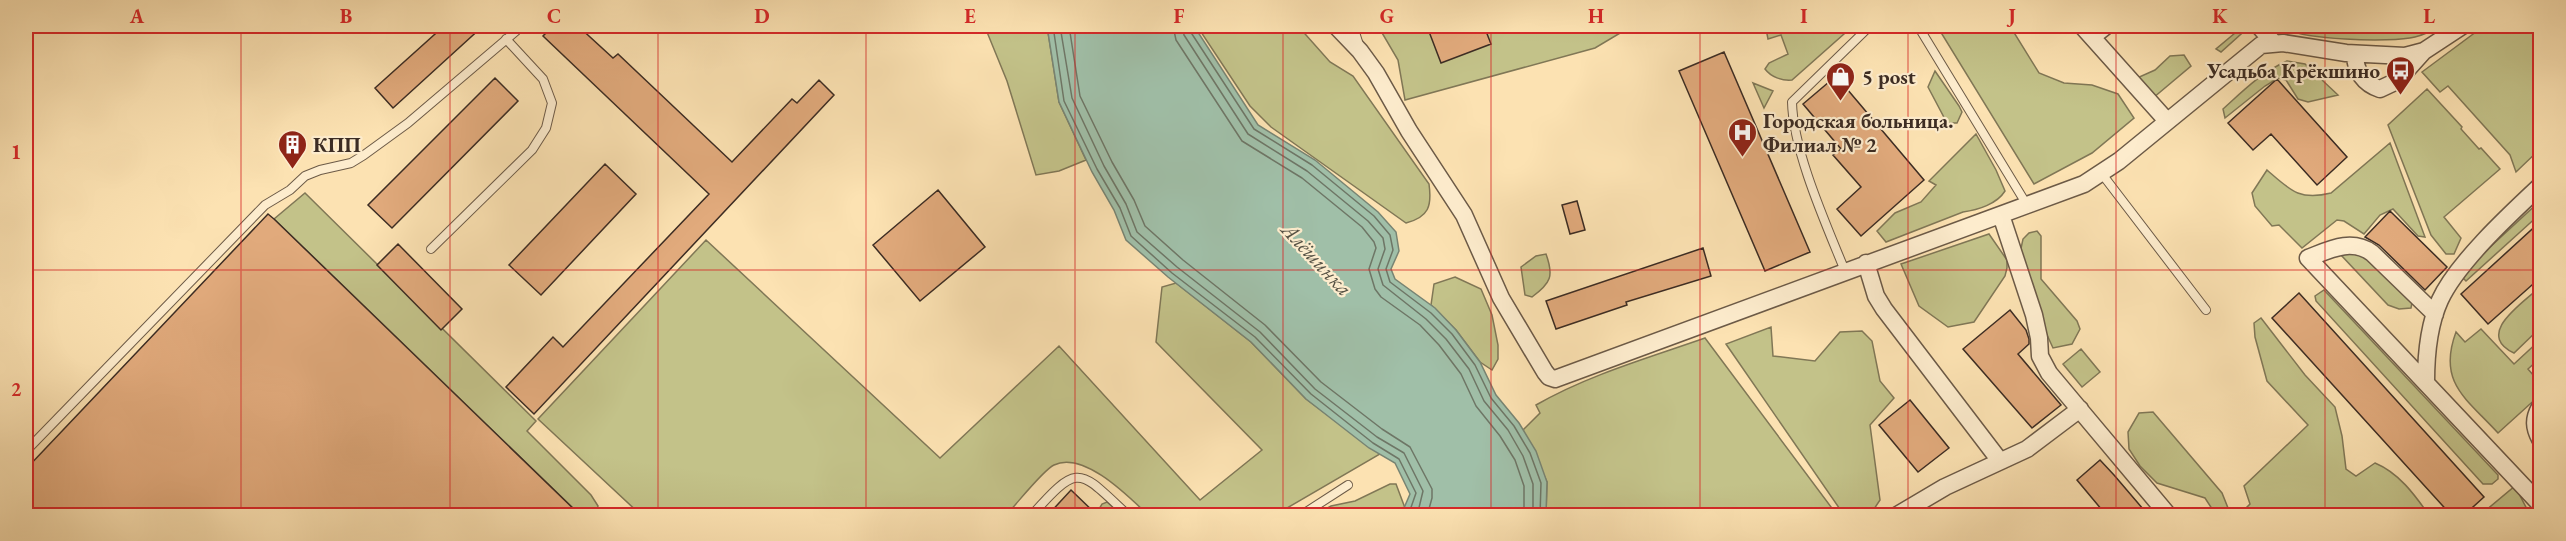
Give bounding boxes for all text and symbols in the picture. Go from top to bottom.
text: A [129,3,145,29]
text: B [340,3,352,29]
text: C [547,3,561,29]
text: D [754,3,770,29]
text: E [964,3,976,29]
text: F [1174,3,1185,29]
text: G [1380,3,1394,29]
text: H [1588,3,1604,29]
text: I [1800,3,1808,29]
text: J [2006,3,2016,29]
text: K [2212,3,2228,29]
text: L [2423,3,2435,29]
bus stop icon: Усадьба Крёкшино [2385,54,2417,96]
place label: Усадьба Крёкшино [2206,57,2380,84]
shop icon: 5 post [1825,60,1857,102]
place label: 5 post [1862,63,1916,90]
place label: Городская больница. Филиал № 2 [1763,107,1953,158]
hospital icon: Городская больница. Филиал № 2 [1726,116,1758,158]
building icon: КПП [276,128,308,170]
place label: КПП [313,131,361,158]
text: 1 [11,139,21,165]
water label: Алёшинка [1274,214,1359,302]
text: 2 [11,376,22,402]

